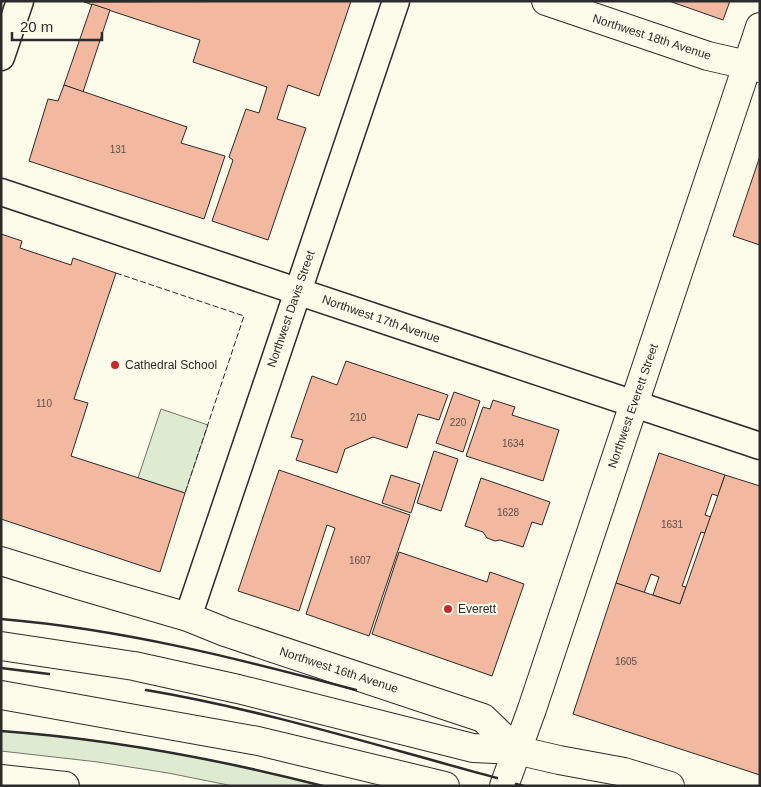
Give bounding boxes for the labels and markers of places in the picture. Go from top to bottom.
place label: Cathedral School [125,358,217,372]
marker: Cathedral School [109,359,121,371]
place label: Everett [458,602,497,616]
marker: Everett [442,603,454,615]

